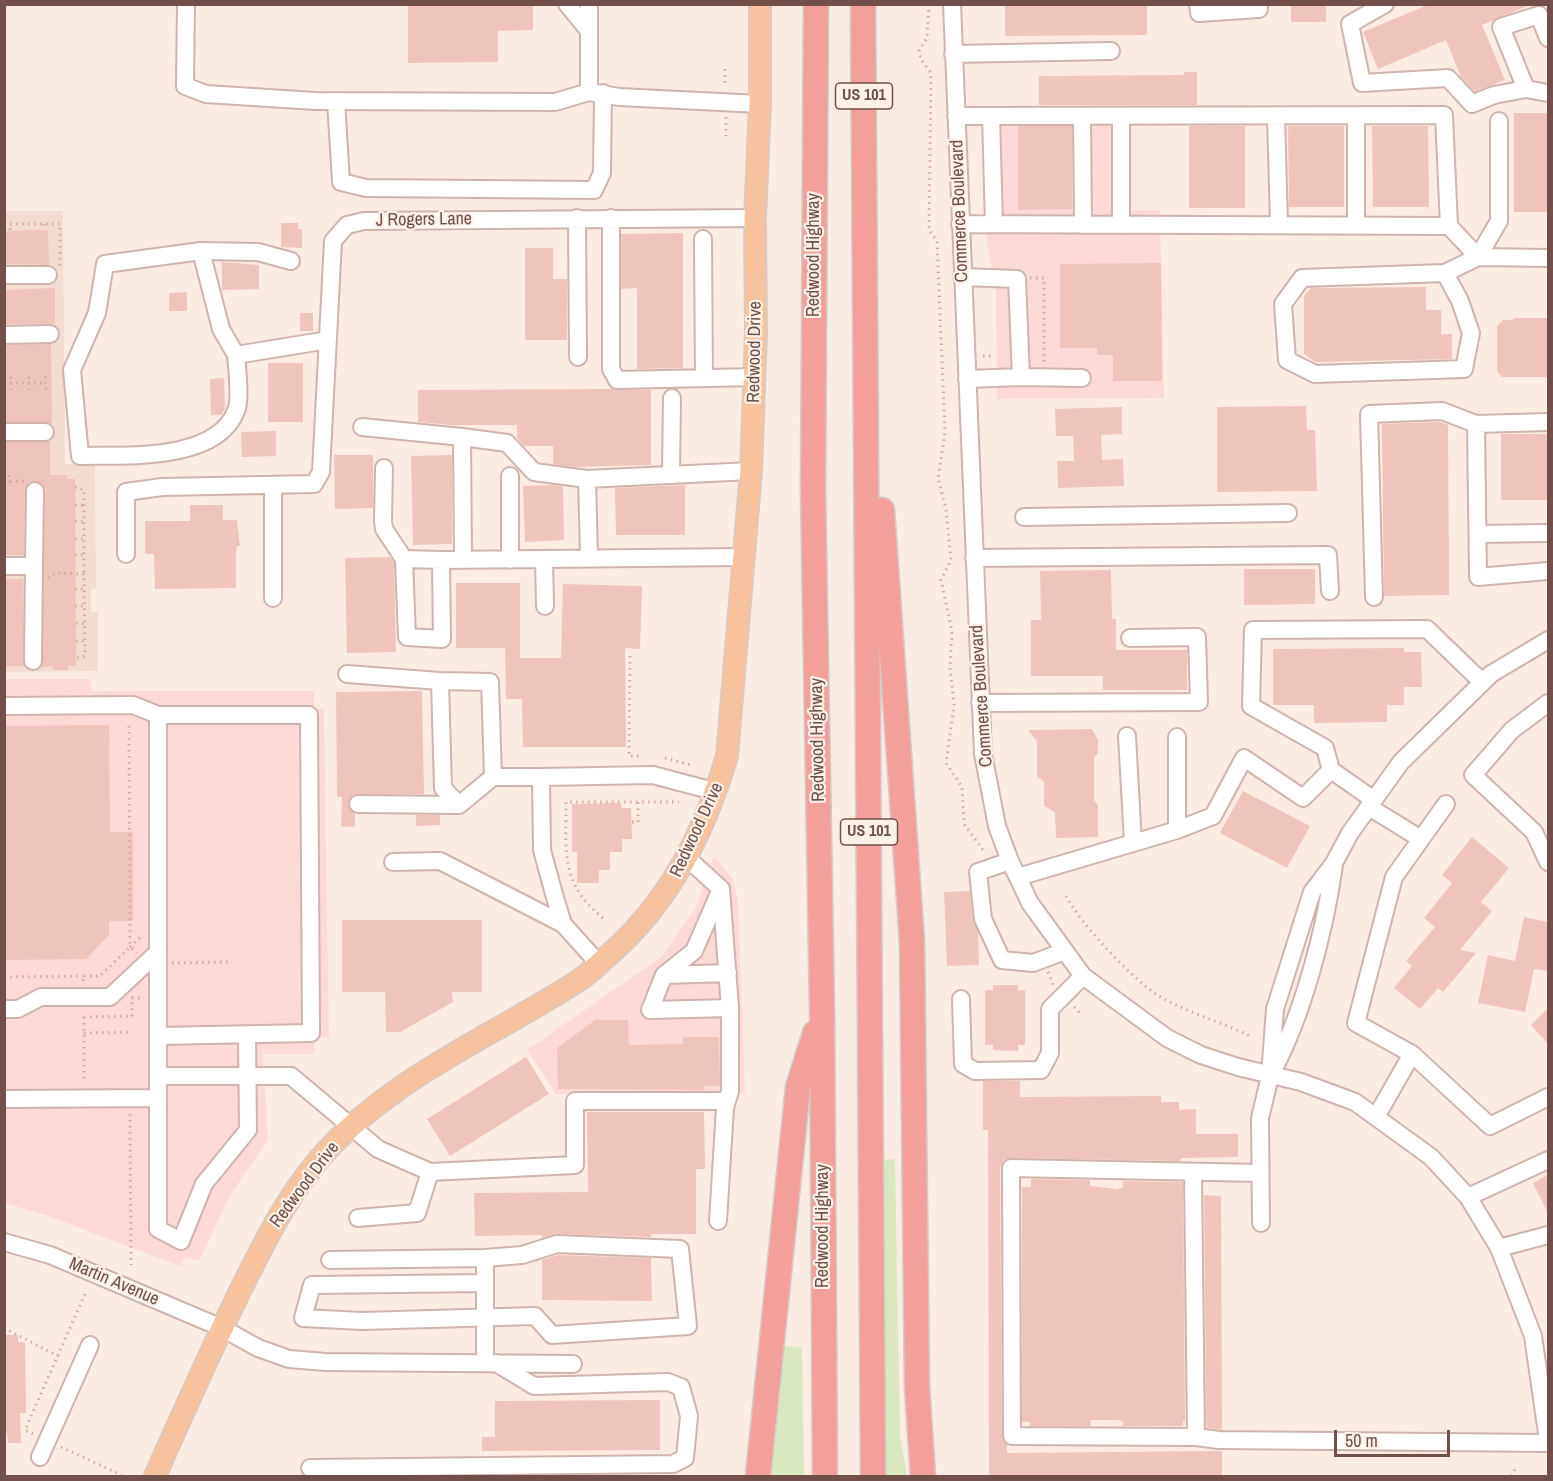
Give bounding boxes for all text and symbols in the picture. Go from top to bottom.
road number: US 101 [836,83,892,109]
street label: Commerce Boulevard [947,139,973,283]
street label: Redwood Highway [803,193,825,317]
street label: J Rogers Lane [376,208,472,232]
street label: Redwood Drive [743,301,767,403]
street label: Commerce Boulevard [966,624,998,768]
street label: Redwood Highway [806,678,830,802]
street label: Redwood Drive [666,779,728,881]
road number: US 101 [840,819,898,845]
street label: Redwood Drive [266,1138,344,1232]
street label: Redwood Highway [812,1164,834,1288]
street label: Martin Avenue [66,1253,162,1311]
scale bar [1337,1418,1452,1456]
text: 50 m [1345,1428,1378,1453]

